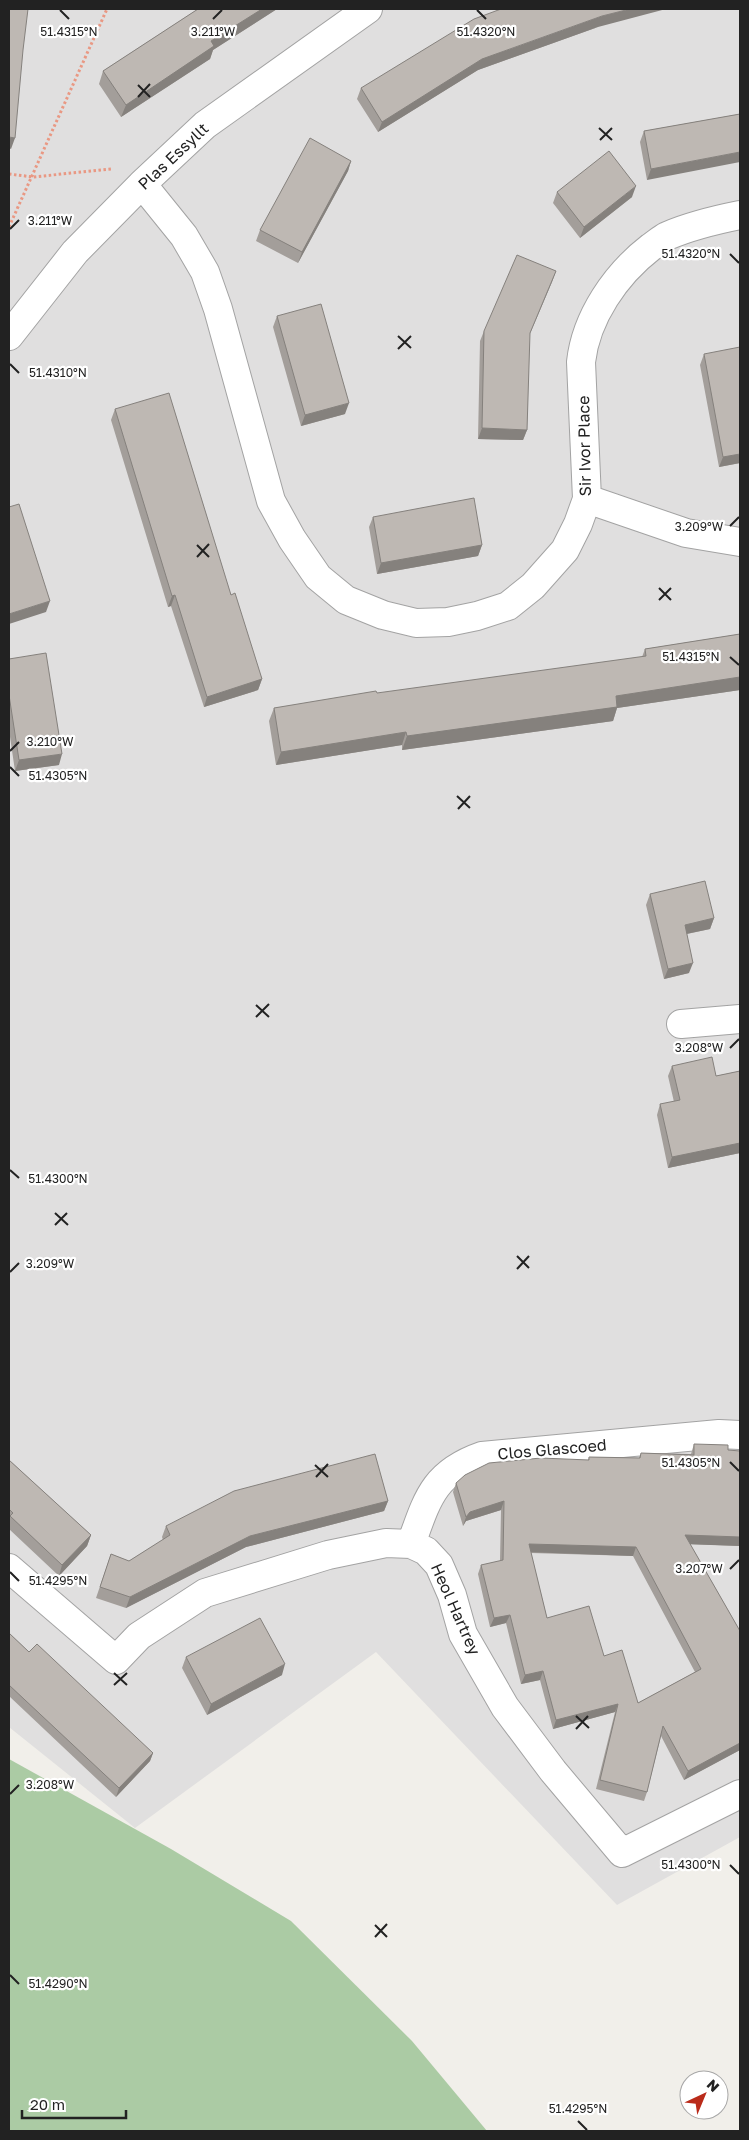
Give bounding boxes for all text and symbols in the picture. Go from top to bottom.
text: 51.4315°N [40,24,98,39]
text: 3.211°W [191,24,236,39]
text: 51.4320°N [457,24,515,39]
street label: Plas Essyllt [134,118,212,194]
text: 3.211°W [28,213,73,228]
text: 51.4320°N [662,246,720,261]
text: 51.4310°N [29,365,87,380]
street label: Sir Ivor Place [573,395,595,497]
text: 3.209°W [675,519,724,534]
text: 51.4315°N [662,649,720,664]
text: 3.210°W [26,734,74,749]
text: 51.4305°N [29,768,87,783]
text: 3.208°W [675,1040,724,1055]
text: 51.4300°N [28,1171,88,1186]
text: 3.209°W [26,1256,75,1271]
street label: Clos Glascoed [497,1434,607,1464]
text: 51.4305°N [662,1455,720,1470]
street label: Heol Hartrey [427,1560,485,1658]
text: 3.207°W [675,1561,723,1576]
text: 51.4295°N [29,1573,87,1588]
text: 3.208°W [26,1777,75,1792]
text: 51.4300°N [661,1857,721,1872]
text: 51.4290°N [28,1976,88,1991]
north arrow [679,2070,729,2120]
text: N [704,2075,723,2095]
scale bar [22,2088,126,2120]
text: 20 m [30,2095,65,2113]
text: 51.4295°N [549,2101,607,2116]

